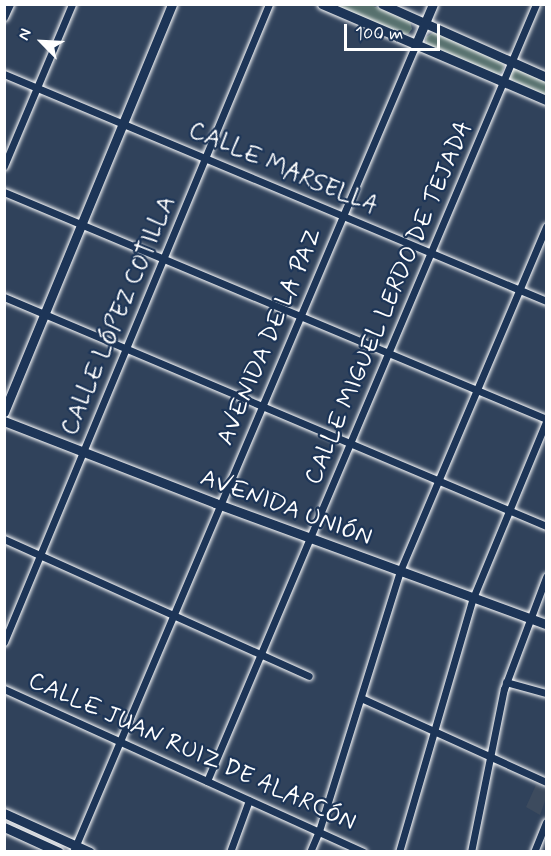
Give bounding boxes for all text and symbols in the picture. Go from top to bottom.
north arrow [12,12,72,72]
scale bar [347,12,443,50]
text: 100 m [355,22,403,46]
text: N [13,25,37,44]
street label: CALLE MARSELLA [182,115,384,223]
street label: CALLE MIGUEL LERDO DE TEJADA [300,119,478,487]
street label: CALLE LÓPEZ COTILLA [53,186,185,446]
street label: AVENIDA DE LA PAZ [212,227,328,447]
street label: AVENIDA UNIÓN [193,462,379,554]
street label: CALLE JUAN RUIZ DE ALARCÓN [22,666,362,838]

